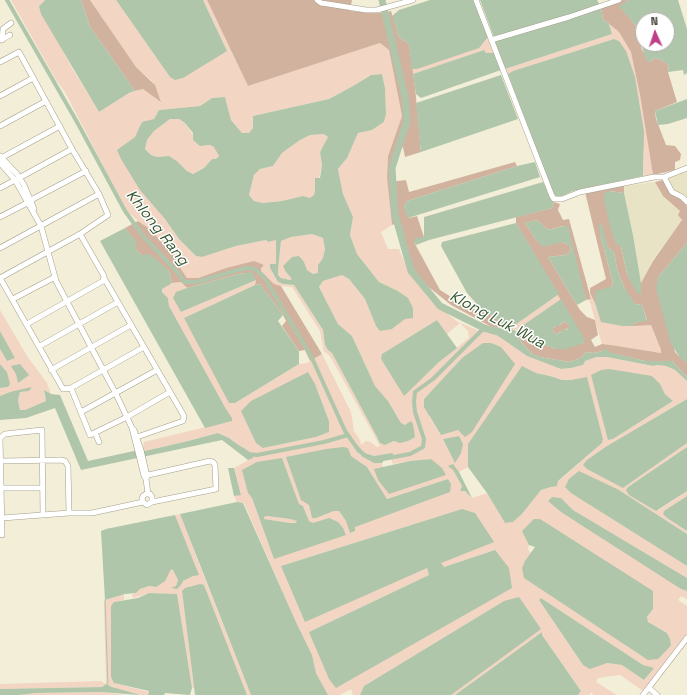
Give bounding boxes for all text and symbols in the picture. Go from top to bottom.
north arrow [635,12,675,52]
text: N [650,14,658,28]
water label: Khlong Rang [122,187,192,269]
water label: Klong Luk Wua [446,287,548,353]

